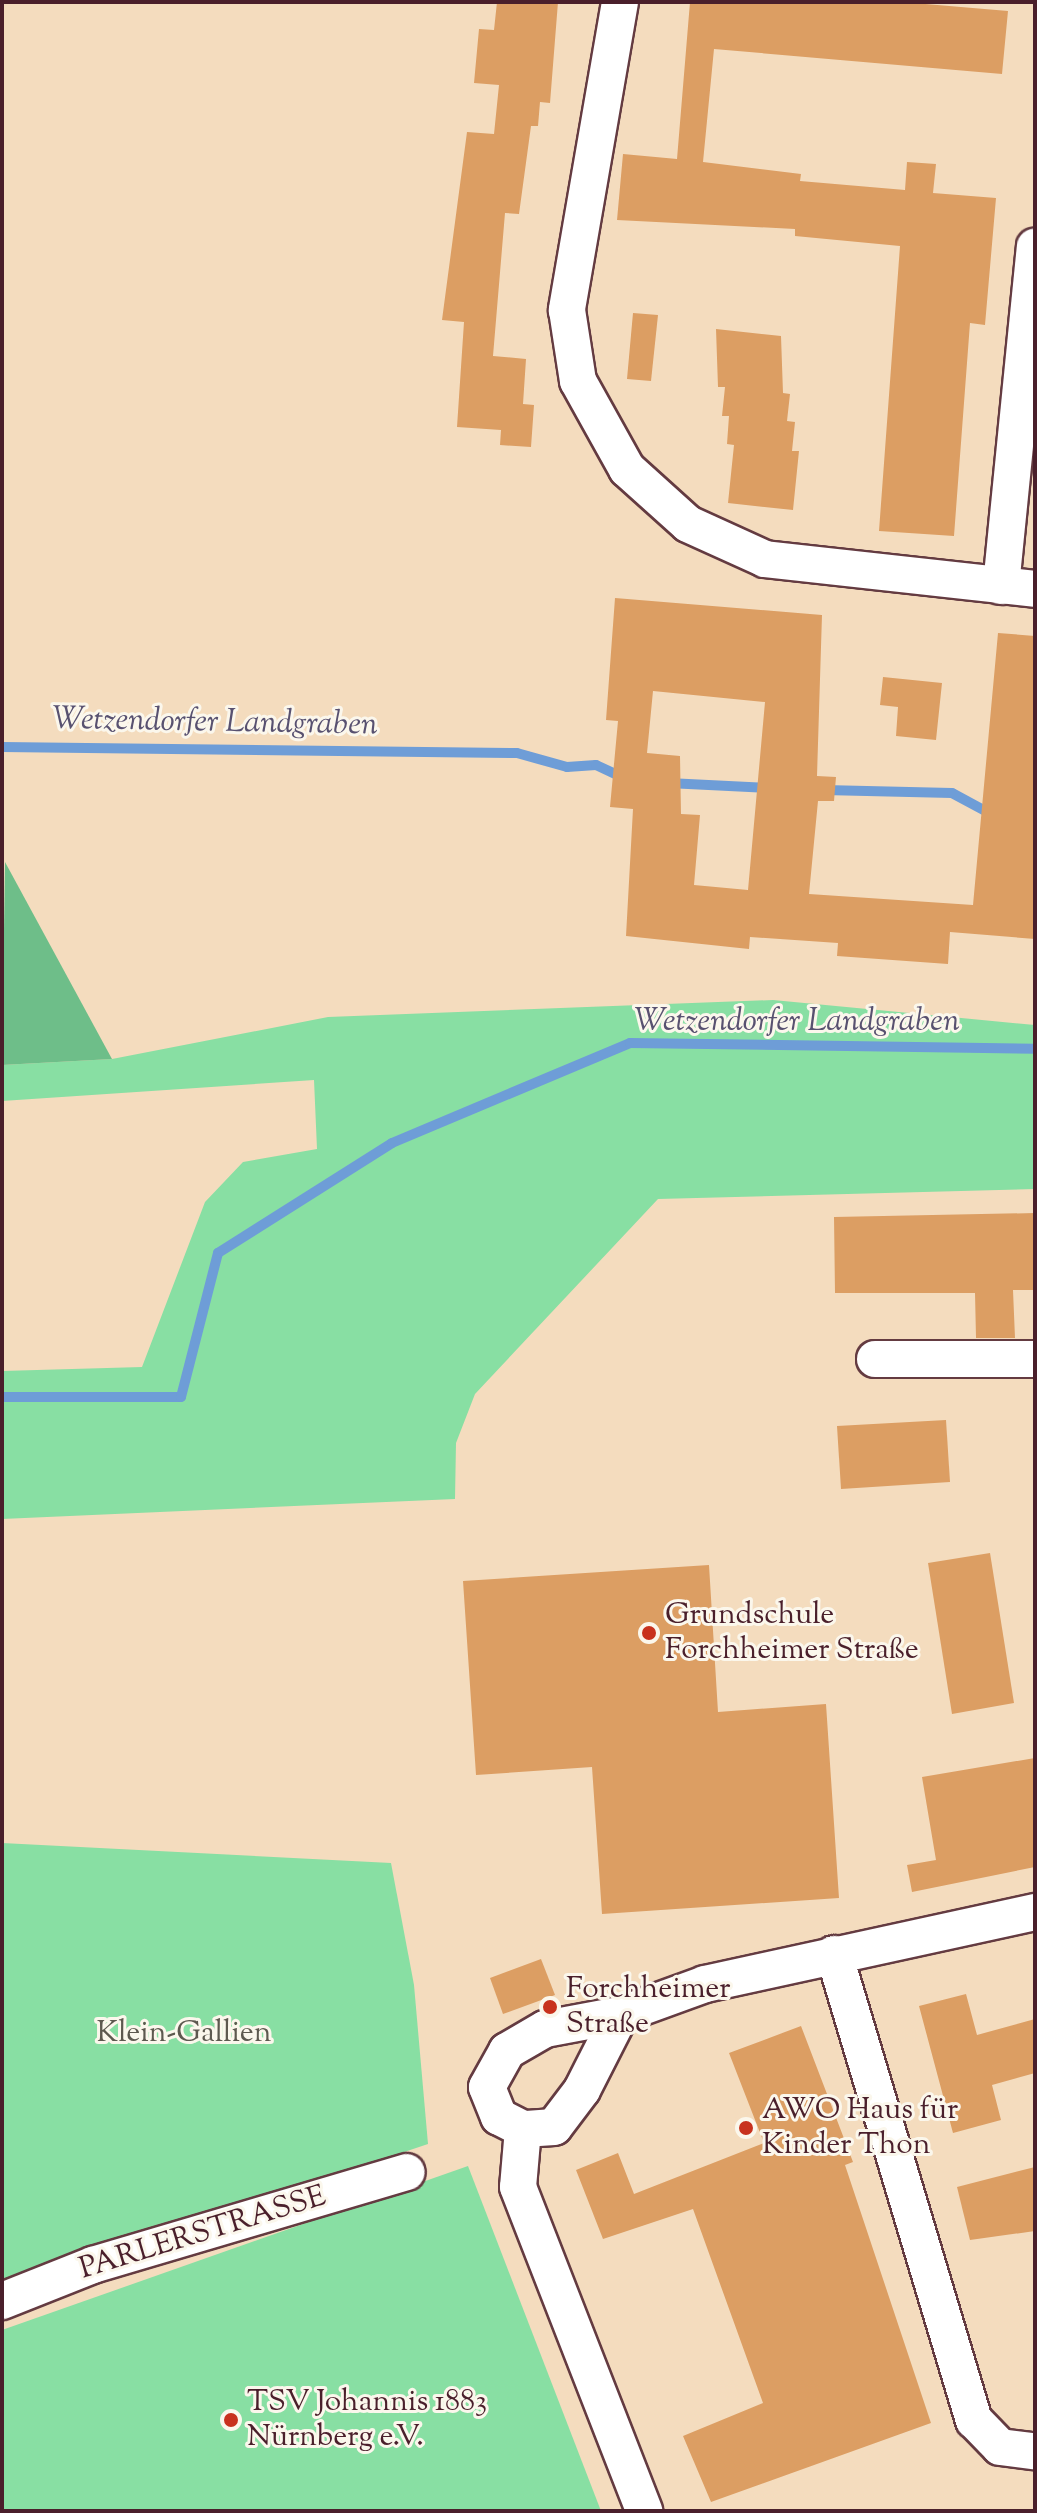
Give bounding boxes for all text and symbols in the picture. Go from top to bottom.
water label: Wetzendorfer Landgraben [52,701,378,745]
water label: Wetzendorfer Landgraben [634,1003,960,1041]
place label: Grundschule Forchheimer Straße [665,1598,919,1668]
marker: Grundschule Forchheimer Straße [640,1624,658,1642]
place label: Forchheimer Straße [566,1972,730,2042]
marker: Forchheimer Straße [541,1998,559,2016]
park label: Klein-Gallien [96,2016,272,2052]
place label: AWO Haus für Kinder Thon [762,2093,958,2164]
marker: AWO Haus für Kinder Thon [737,2119,755,2137]
street label: PARLERSTRASSE [75,2179,331,2289]
place label: TSV Johannis 1883 Nürnberg e.V. [247,2385,487,2456]
marker: TSV Johannis 1883 Nürnberg e.V. [222,2411,240,2429]

